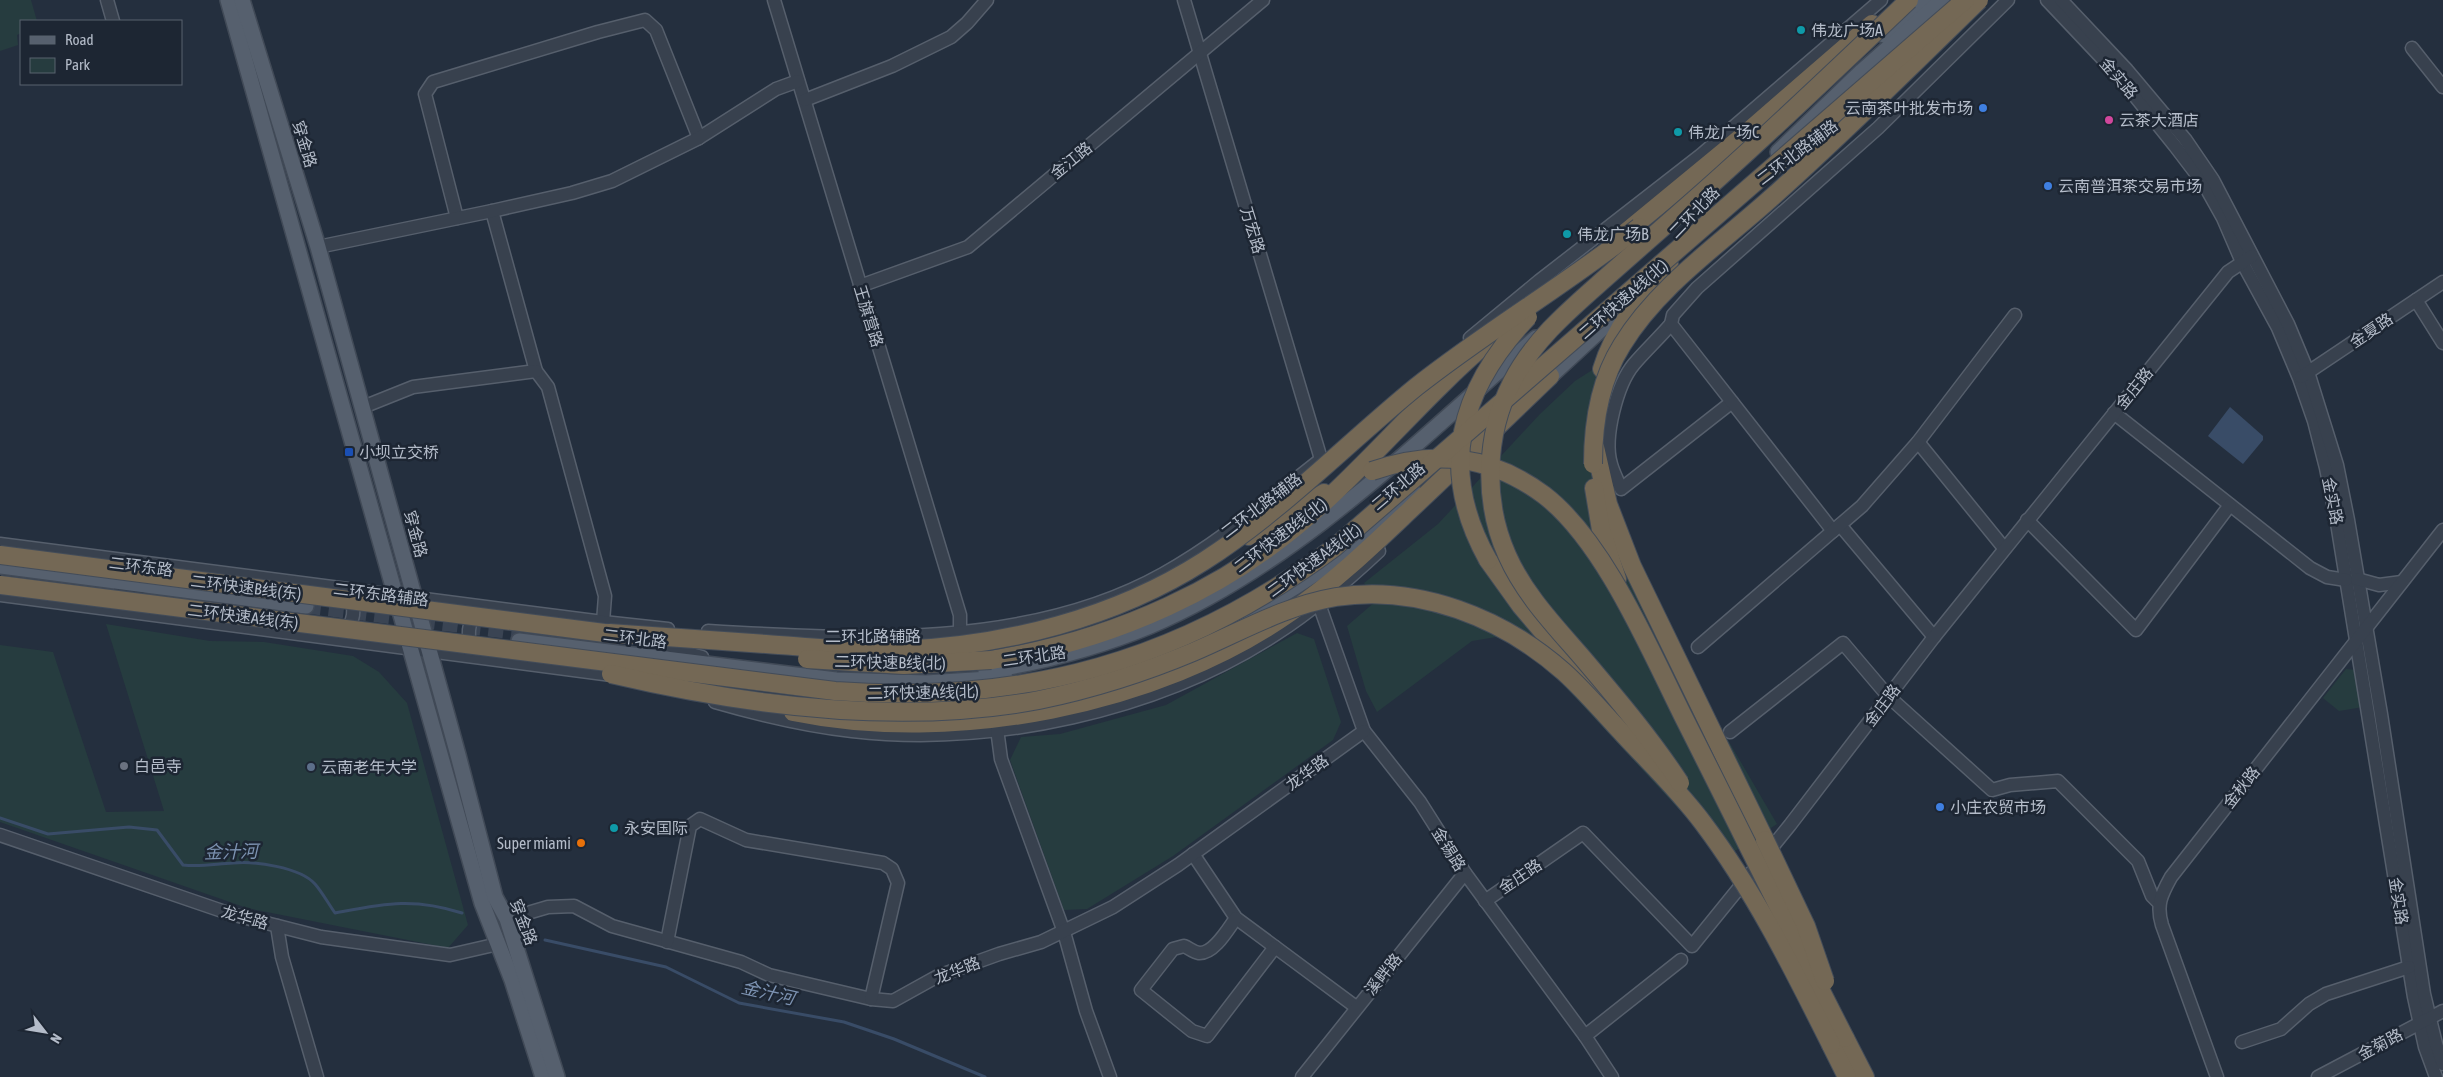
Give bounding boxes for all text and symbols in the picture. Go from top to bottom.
legend [20,20,182,85]
place label: 伟龙广场A [1811,21,1883,39]
marker: 伟龙广场A [1795,24,1807,36]
text: Road [65,31,94,48]
street label: 金实路 [2096,54,2142,102]
text: Park [65,56,90,73]
place label: 云南茶叶批发市场 [1845,99,1973,117]
marker: 云南茶叶批发市场 [1977,102,1989,114]
place label: 云茶大酒店 [2119,111,2199,129]
marker: 云茶大酒店 [2103,114,2115,126]
street label: 二环北路辅路 [1753,116,1841,188]
street label: 穿金路 [289,118,321,170]
place label: 伟龙广场C [1688,123,1759,141]
marker: 伟龙广场C [1672,126,1684,138]
street label: 金江路 [1047,138,1095,182]
place label: 云南普洱茶交易市场 [2058,177,2202,195]
marker: 云南普洱茶交易市场 [2042,180,2054,192]
street label: 二环北路 [1665,183,1723,241]
street label: 万宏路 [1237,204,1269,256]
place label: 伟龙广场B [1577,225,1649,243]
marker: 伟龙广场B [1561,228,1573,240]
street label: 二环快速A线(北) [1575,256,1672,343]
street label: 王旗营路 [851,283,887,349]
street label: 金夏路 [2346,309,2396,351]
street label: 金庄路 [2112,364,2156,412]
place label: 小坝立交桥 [359,443,439,461]
marker: 小坝立交桥 [343,446,355,458]
street label: 二环北路 [1368,459,1428,513]
street label: 二环北路辅路 [1217,469,1305,541]
street label: 金实路 [2320,476,2346,526]
street label: 二环快速B线(北) [1230,494,1331,576]
street label: 穿金路 [401,508,431,560]
street label: 二环快速A线(北) [1264,520,1365,601]
street label: 二环东路 [108,553,174,579]
street label: 二环快速B线(东) [190,571,302,604]
street label: 二环东路辅路 [332,579,430,609]
street label: 二环快速A线(东) [186,600,300,633]
street label: 二环北路 [602,625,668,651]
street label: 二环北路辅路 [825,627,921,645]
street label: 二环北路 [1001,643,1067,669]
street label: 二环快速B线(北) [834,652,946,673]
street label: 金庄路 [1860,680,1904,730]
street label: 二环快速A线(北) [867,682,979,703]
street label: 龙华路 [1282,751,1332,793]
place label: 白邑寺 [134,757,182,775]
place label: 云南老年大学 [321,758,417,776]
marker: 白邑寺 [118,760,130,772]
marker: 云南老年大学 [305,761,317,773]
street label: 金秋路 [2219,763,2263,811]
place label: 小庄农贸市场 [1950,798,2046,816]
marker: 小庄农贸市场 [1934,801,1946,813]
place label: 永安国际 [624,819,688,837]
marker: 永安国际 [608,822,620,834]
street label: 金锡路 [1429,824,1469,874]
place label: Super miami [497,834,571,853]
marker: Super miami [575,837,587,849]
water label: 金汁河 [204,840,261,862]
street label: 金庄路 [1495,855,1545,897]
street label: 金实路 [2386,876,2412,926]
street label: 穿金路 [507,896,541,948]
street label: 龙华路 [219,902,271,932]
street label: 溪畔路 [1361,950,1405,998]
street label: 龙华路 [931,953,983,987]
water label: 金汁河 [739,976,800,1009]
north arrow [20,1007,70,1057]
street label: 金菊路 [2355,1025,2405,1063]
text: N [47,1031,65,1046]

